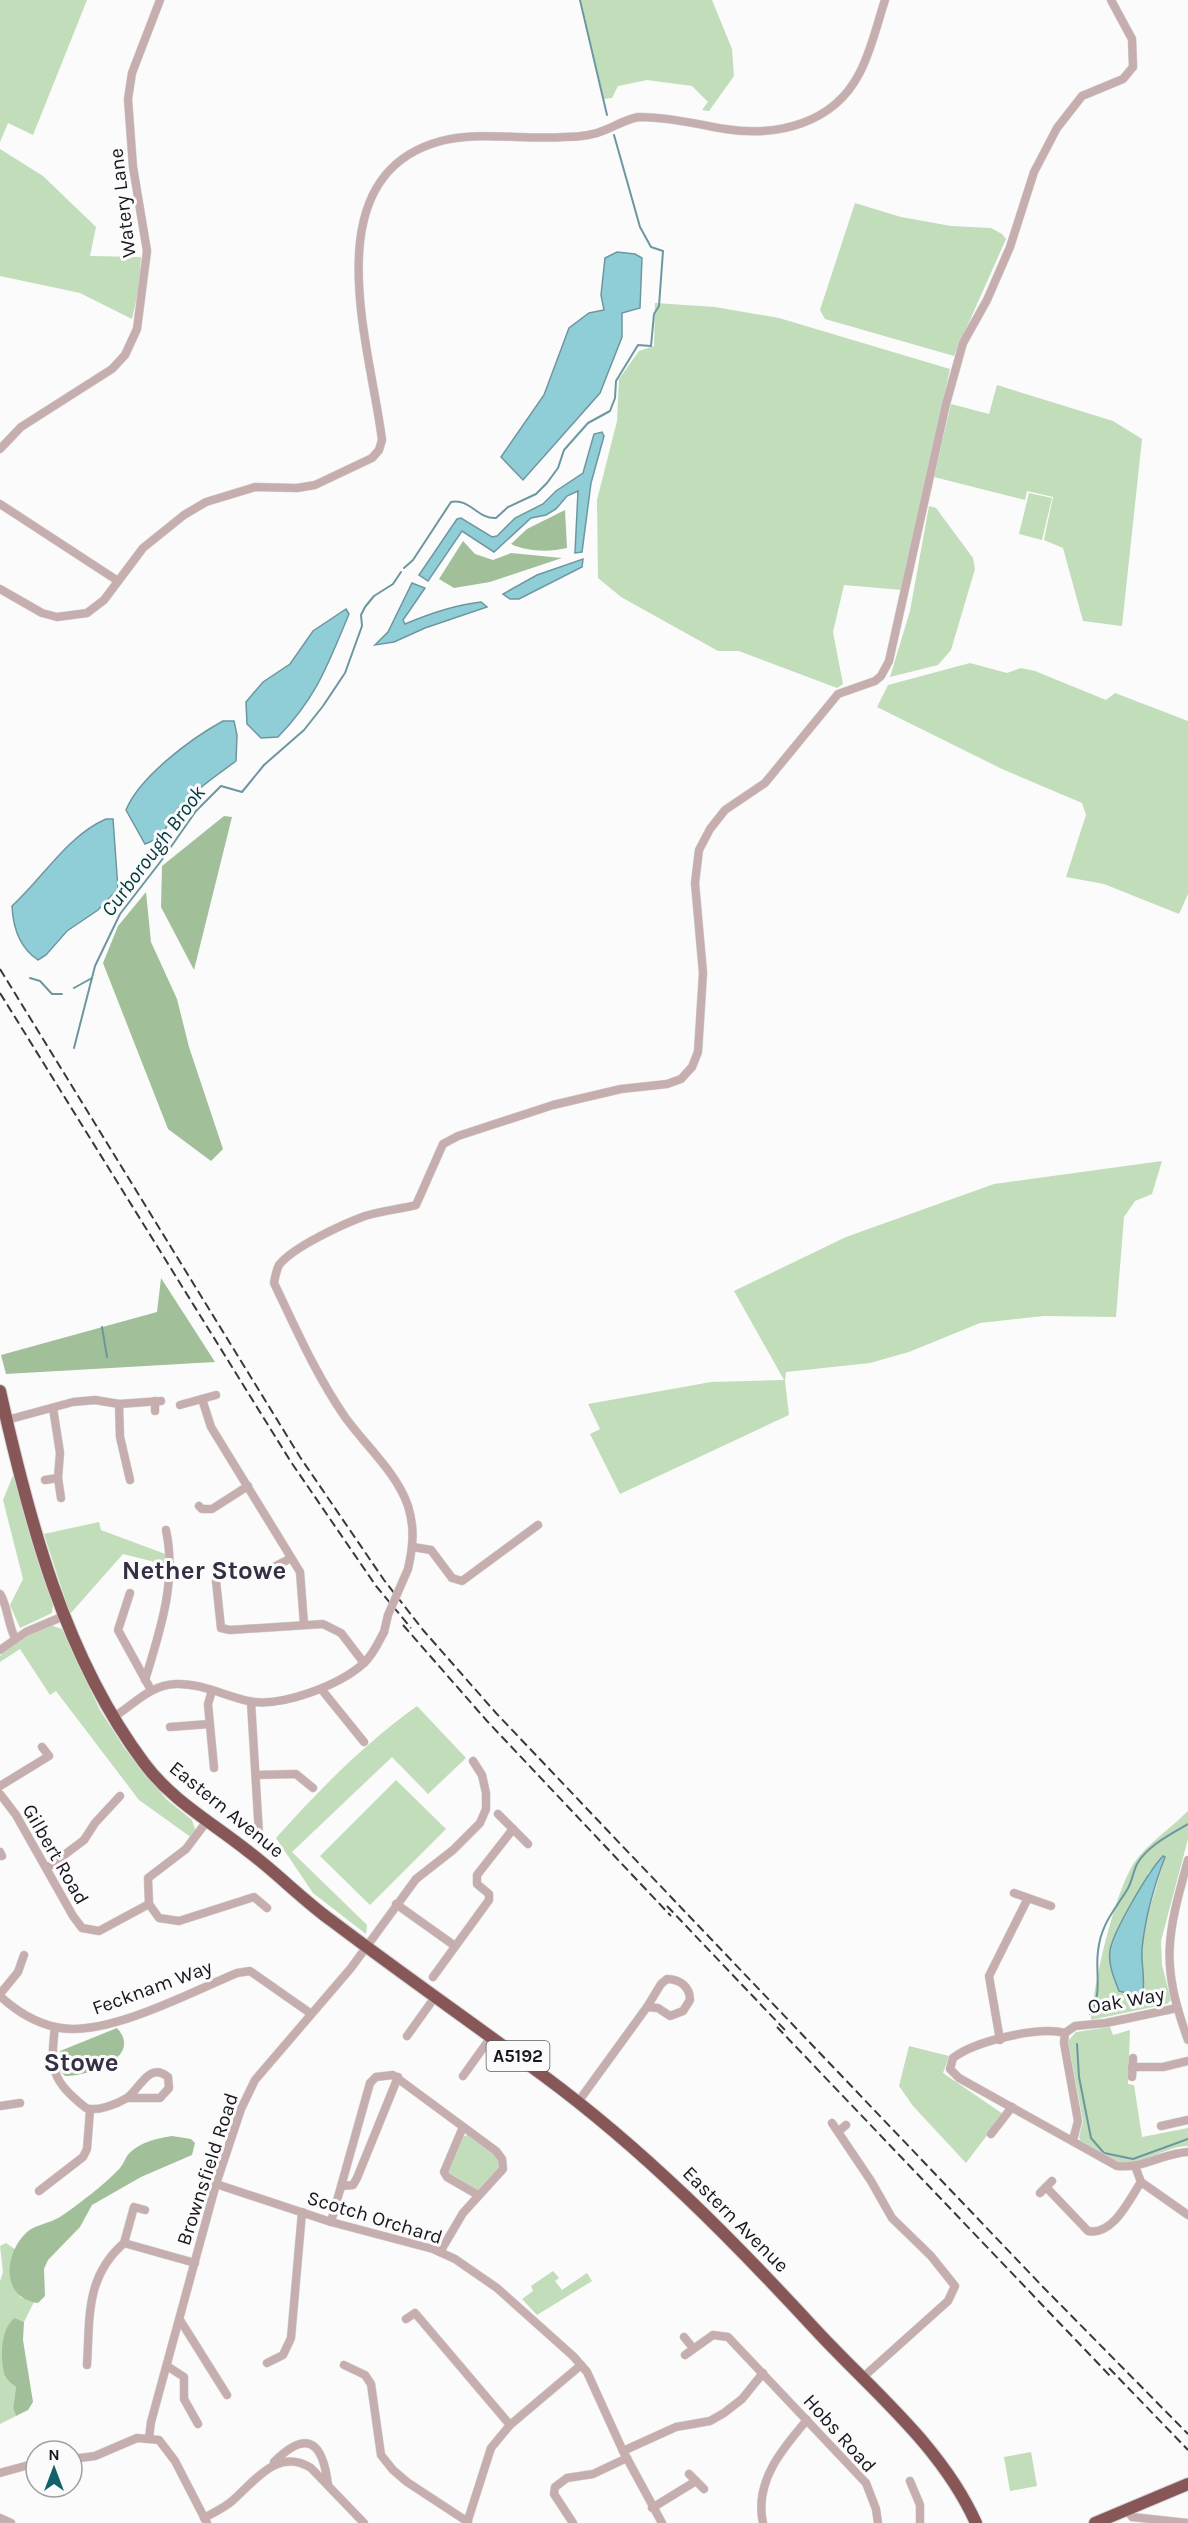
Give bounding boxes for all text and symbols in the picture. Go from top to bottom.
street label: Watery Lane [104,147,141,259]
water label: Curborough Brook [96,781,210,921]
district label: Nether Stowe [122,1555,286,1586]
street label: Eastern Avenue [165,1756,288,1863]
street label: Gilbert Road [18,1800,94,1909]
street label: Fecknam Way [89,1955,215,2020]
street label: Oak Way [1086,1982,1166,2019]
road number: A5192 [486,2041,550,2071]
district label: Stowe [43,2047,119,2078]
street label: Brownsfield Road [172,2090,243,2248]
street label: Eastern Avenue [678,2162,793,2277]
street label: Scotch Orchard [304,2186,445,2249]
street label: Hobs Road [798,2389,881,2477]
north arrow [24,2439,84,2499]
text: N [48,2445,60,2464]

